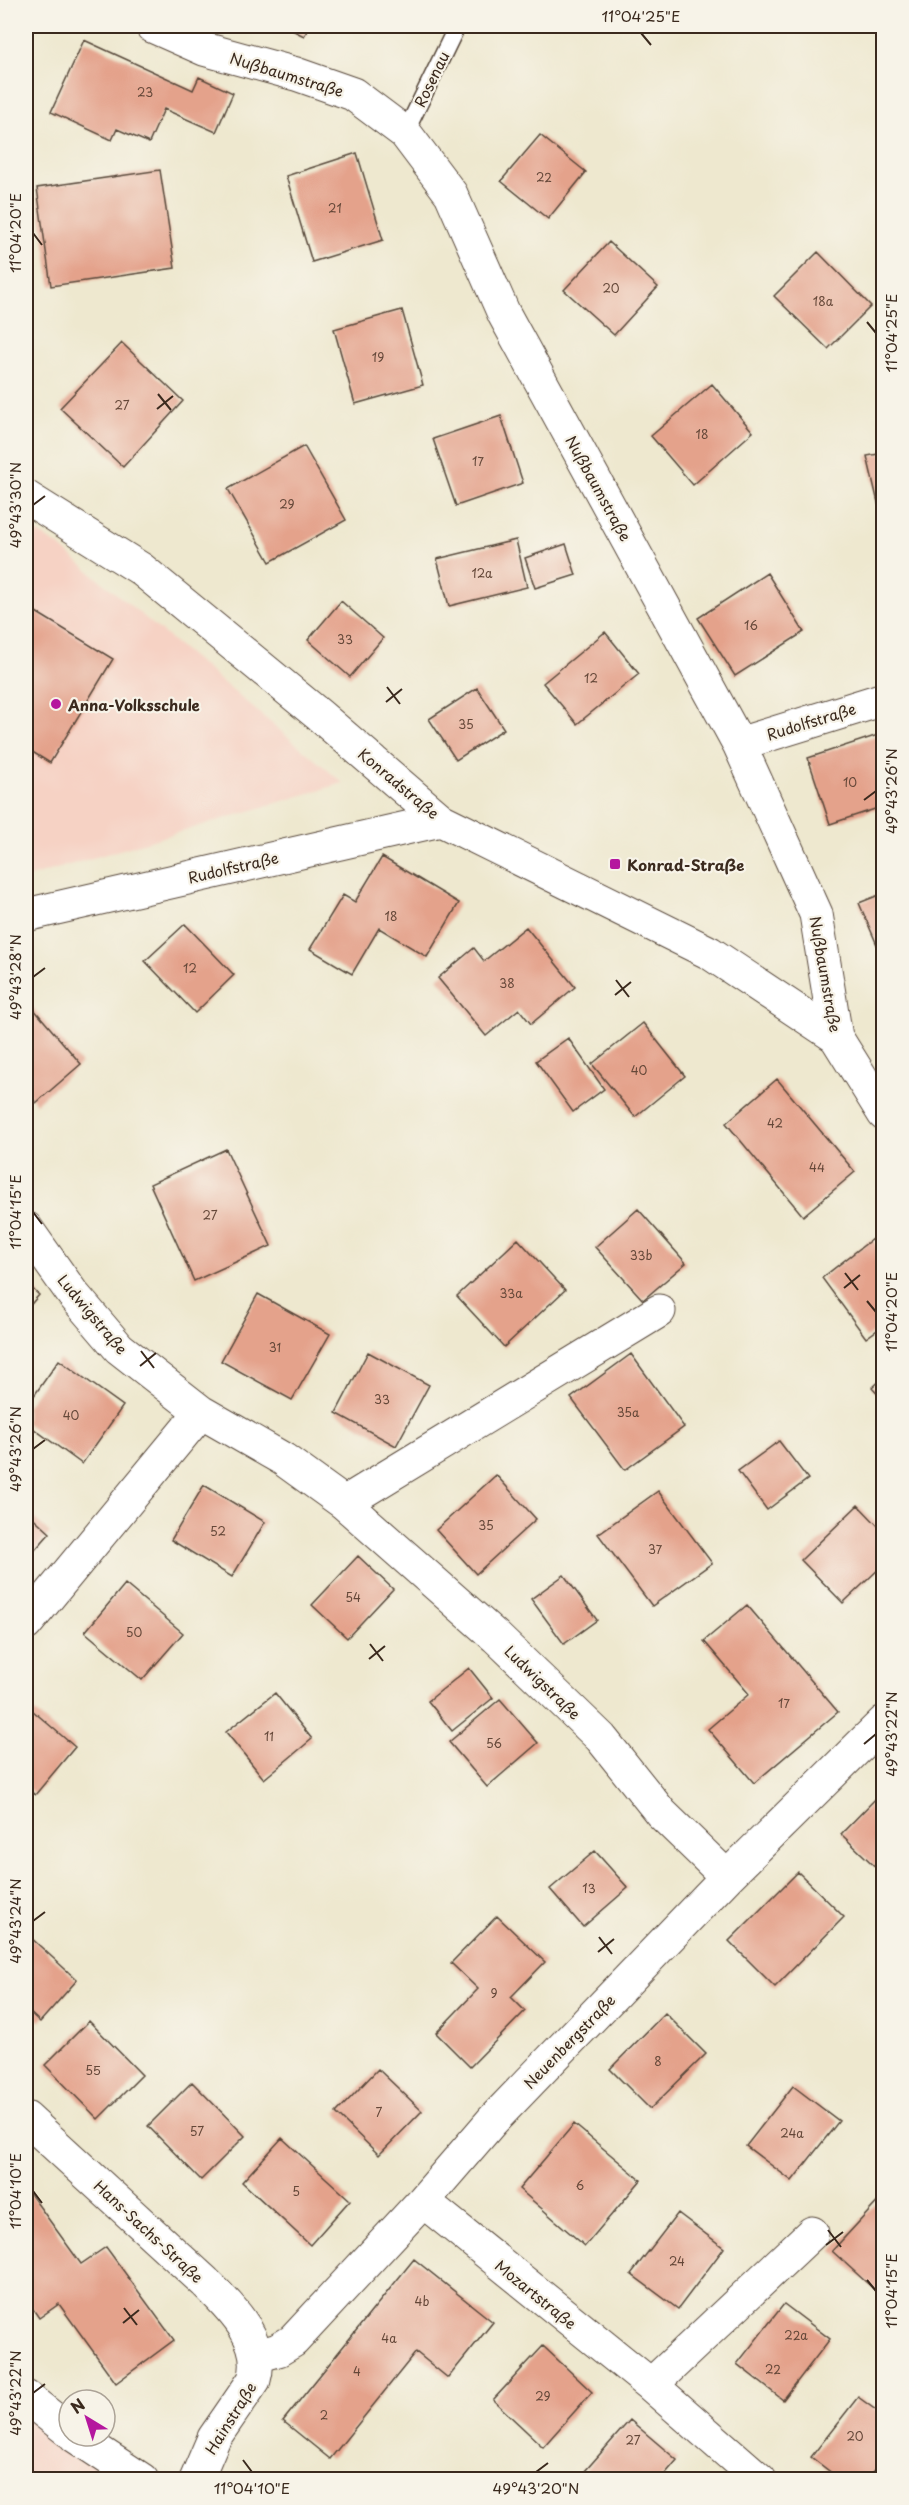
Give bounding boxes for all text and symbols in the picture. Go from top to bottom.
text: 11°04'25"E [602,4,680,27]
street label: Nußbaumstraße [227,46,347,102]
street label: Rosenau [408,47,454,111]
house number: 23 [137,83,153,101]
house number: 22 [536,168,552,186]
text: 11°04'20"E [3,193,26,273]
house number: 21 [328,199,342,217]
house number: 20 [602,279,620,297]
house number: 18a [813,292,834,310]
text: 11°04'25"E [879,294,902,372]
house number: 19 [372,348,384,366]
house number: 27 [115,396,130,414]
house number: 18 [696,425,708,443]
street label: Nußbaumstraße [560,431,638,545]
house number: 17 [472,452,484,470]
text: 49°43'30"N [3,462,26,548]
house number: 29 [279,495,295,513]
house number: 12a [471,564,493,582]
house number: 16 [744,616,758,634]
house number: 33 [337,630,353,648]
house number: 12 [584,669,598,687]
place label: Anna-Volksschule [67,693,200,716]
street label: Rudolfstraße [763,696,859,746]
marker: Anna-Volksschule [49,697,63,711]
house number: 35 [458,715,474,733]
street label: Konradstraße [353,742,445,824]
text: 49°43'26"N [879,748,902,834]
house number: 10 [843,773,857,791]
street label: Rudolfstraße [185,845,281,889]
place label: Konrad-Straße [627,853,744,876]
marker: Konrad-Straße [608,857,622,871]
house number: 18 [385,907,397,925]
street label: Nußbaumstraße [804,914,848,1034]
text: 49°43'28"N [3,934,26,1020]
house number: 12 [183,959,197,977]
house number: 38 [499,974,515,992]
house number: 40 [631,1061,648,1079]
house number: 42 [767,1114,783,1132]
house number: 44 [809,1158,825,1176]
text: 11°04'15"E [3,1174,26,1250]
house number: 27 [203,1206,218,1224]
house number: 33b [630,1246,652,1264]
street label: Ludwigstraße [53,1269,133,1359]
text: 11°04'20"E [879,1272,902,1352]
house number: 33a [499,1284,523,1302]
house number: 31 [269,1338,281,1356]
house number: 33 [374,1390,390,1408]
house number: 35a [617,1403,640,1421]
text: 49°43'26"N [3,1406,26,1492]
house number: 40 [63,1406,80,1424]
house number: 35 [478,1516,494,1534]
house number: 52 [210,1522,226,1540]
house number: 37 [648,1540,663,1558]
house number: 54 [345,1588,361,1606]
house number: 50 [126,1623,142,1641]
street label: Ludwigstraße [500,1640,586,1724]
text: 49°43'22"N [879,1691,902,1777]
house number: 17 [778,1694,790,1712]
house number: 11 [264,1727,274,1745]
house number: 56 [486,1734,502,1752]
text: 49°43'24"N [3,1878,26,1964]
house number: 13 [582,1879,596,1897]
house number: 9 [490,1984,498,2002]
street label: Neuenbergstraße [518,1989,620,2093]
house number: 8 [654,2052,662,2070]
house number: 55 [85,2061,101,2079]
house number: 7 [376,2103,383,2121]
house number: 57 [190,2122,204,2140]
house number: 24a [780,2124,804,2142]
text: 11°04'10"E [3,2153,26,2229]
street label: Hans-Sachs-Straße [89,2174,209,2288]
house number: 6 [576,2176,584,2194]
house number: 5 [292,2182,300,2200]
house number: 24 [669,2252,685,2270]
text: 11°04'15"E [879,2253,902,2329]
street label: Mozartstraße [490,2254,582,2334]
house number: 4b [415,2292,430,2310]
house number: 22a [784,2326,808,2344]
house number: 4a [381,2329,397,2347]
text: 49°43'22"N [3,2350,26,2436]
house number: 22 [765,2360,781,2378]
house number: 4 [353,2362,361,2380]
street label: Hainstraße [199,2377,261,2459]
house number: 29 [535,2387,551,2405]
north arrow [57,2388,117,2448]
text: N [65,2392,90,2419]
house number: 2 [320,2406,328,2424]
house number: 20 [846,2427,864,2445]
house number: 27 [626,2431,641,2449]
text: 11°04'10"E [214,2476,290,2499]
text: 49°43'20"N [493,2476,579,2499]

